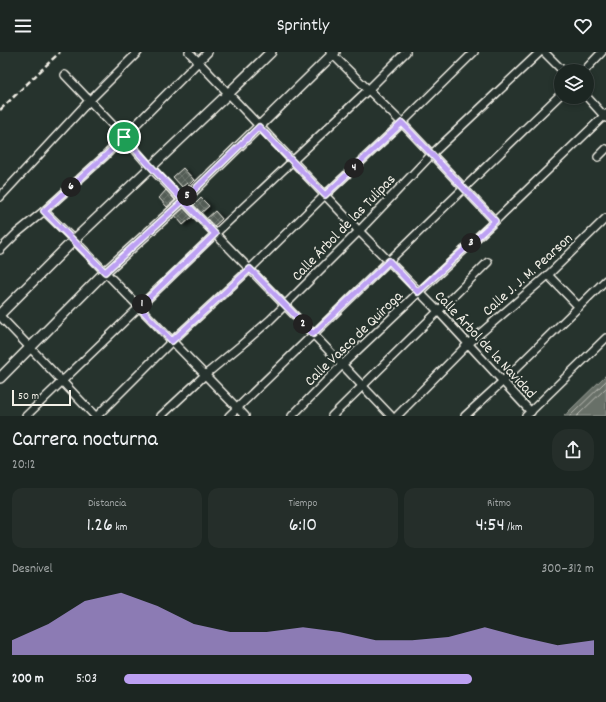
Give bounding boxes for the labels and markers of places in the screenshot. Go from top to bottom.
pin [107,120,141,154]
pin: 4 [344,158,364,178]
pin: 6 [61,177,81,197]
pin: 5 [177,186,197,206]
pin: 3 [461,233,481,253]
pin: 1 [132,294,152,314]
pin: 2 [293,314,313,334]

